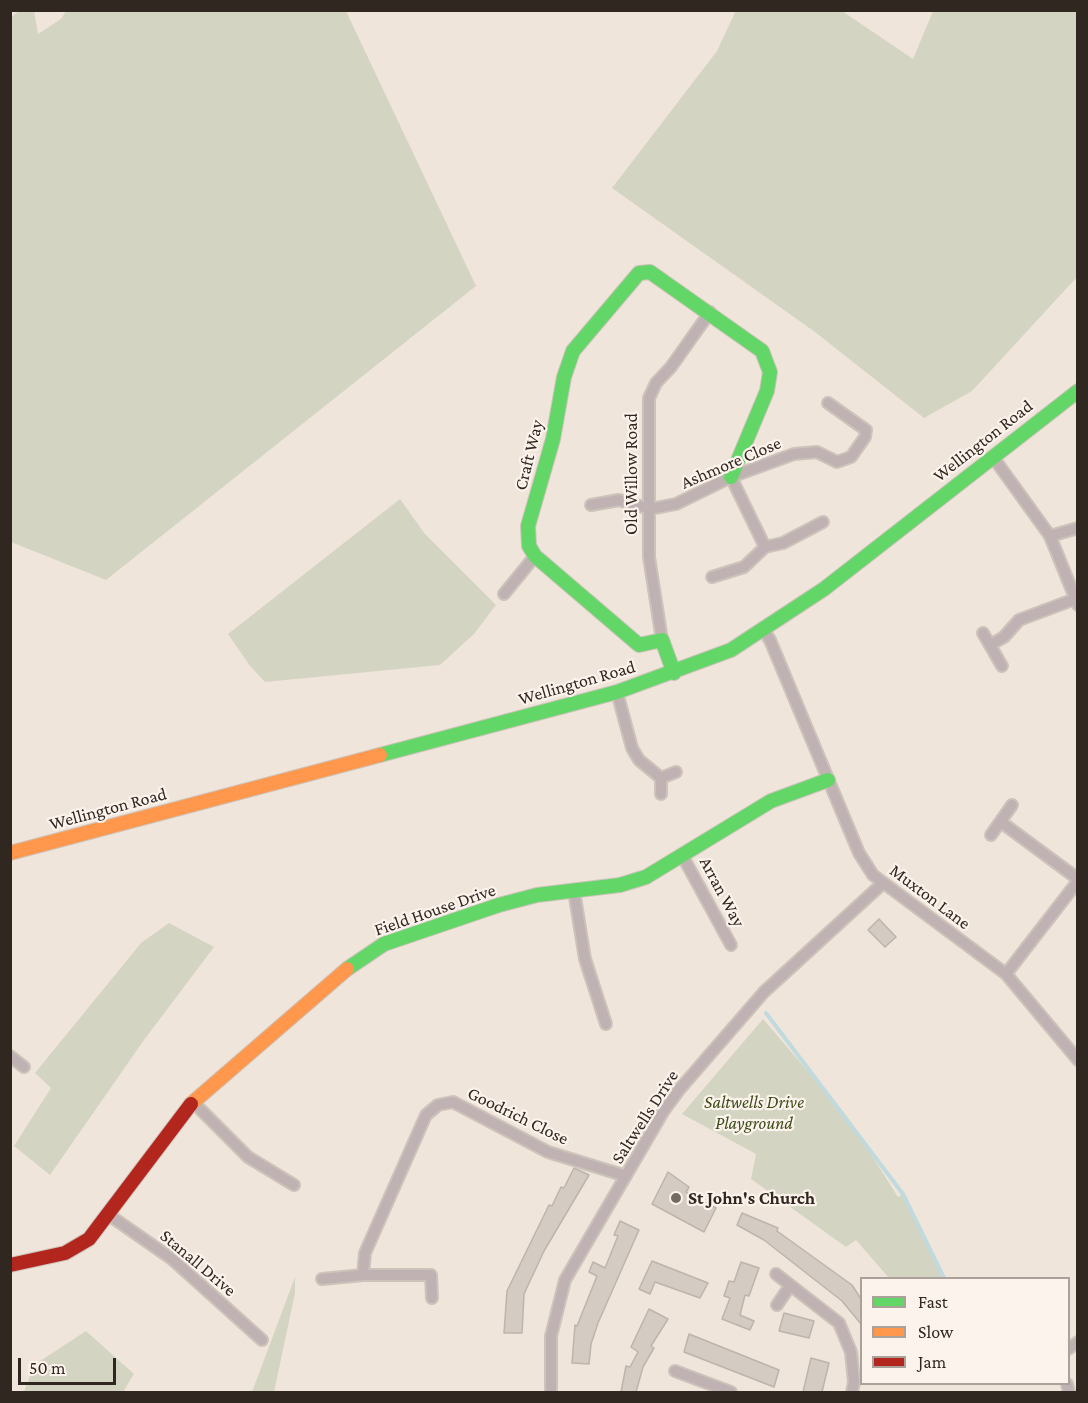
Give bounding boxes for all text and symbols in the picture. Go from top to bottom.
street label: Wellington Road [929,395,1037,487]
street label: Old Willow Road [620,413,642,535]
street label: Craft Way [510,417,548,493]
street label: Ashmore Close [678,432,784,494]
street label: Wellington Road [516,656,638,710]
street label: Wellington Road [47,783,169,835]
street label: Arran Way [695,853,749,931]
street label: Muxton Lane [885,860,975,934]
street label: Field House Drive [372,879,498,941]
street label: Saltwells Drive [607,1066,683,1168]
street label: Goodrich Close [464,1082,572,1150]
park label: Saltwells Drive Playground [704,1091,804,1134]
place label: St John's Church [688,1187,815,1209]
marker: St John's Church [669,1191,683,1205]
street label: Stanall Drive [156,1225,240,1301]
legend [860,1277,1070,1385]
text: Fast [918,1292,948,1312]
text: Slow [918,1322,953,1342]
scale bar [21,1346,118,1384]
text: Jam [918,1352,946,1372]
text: 50 m [29,1358,66,1378]

